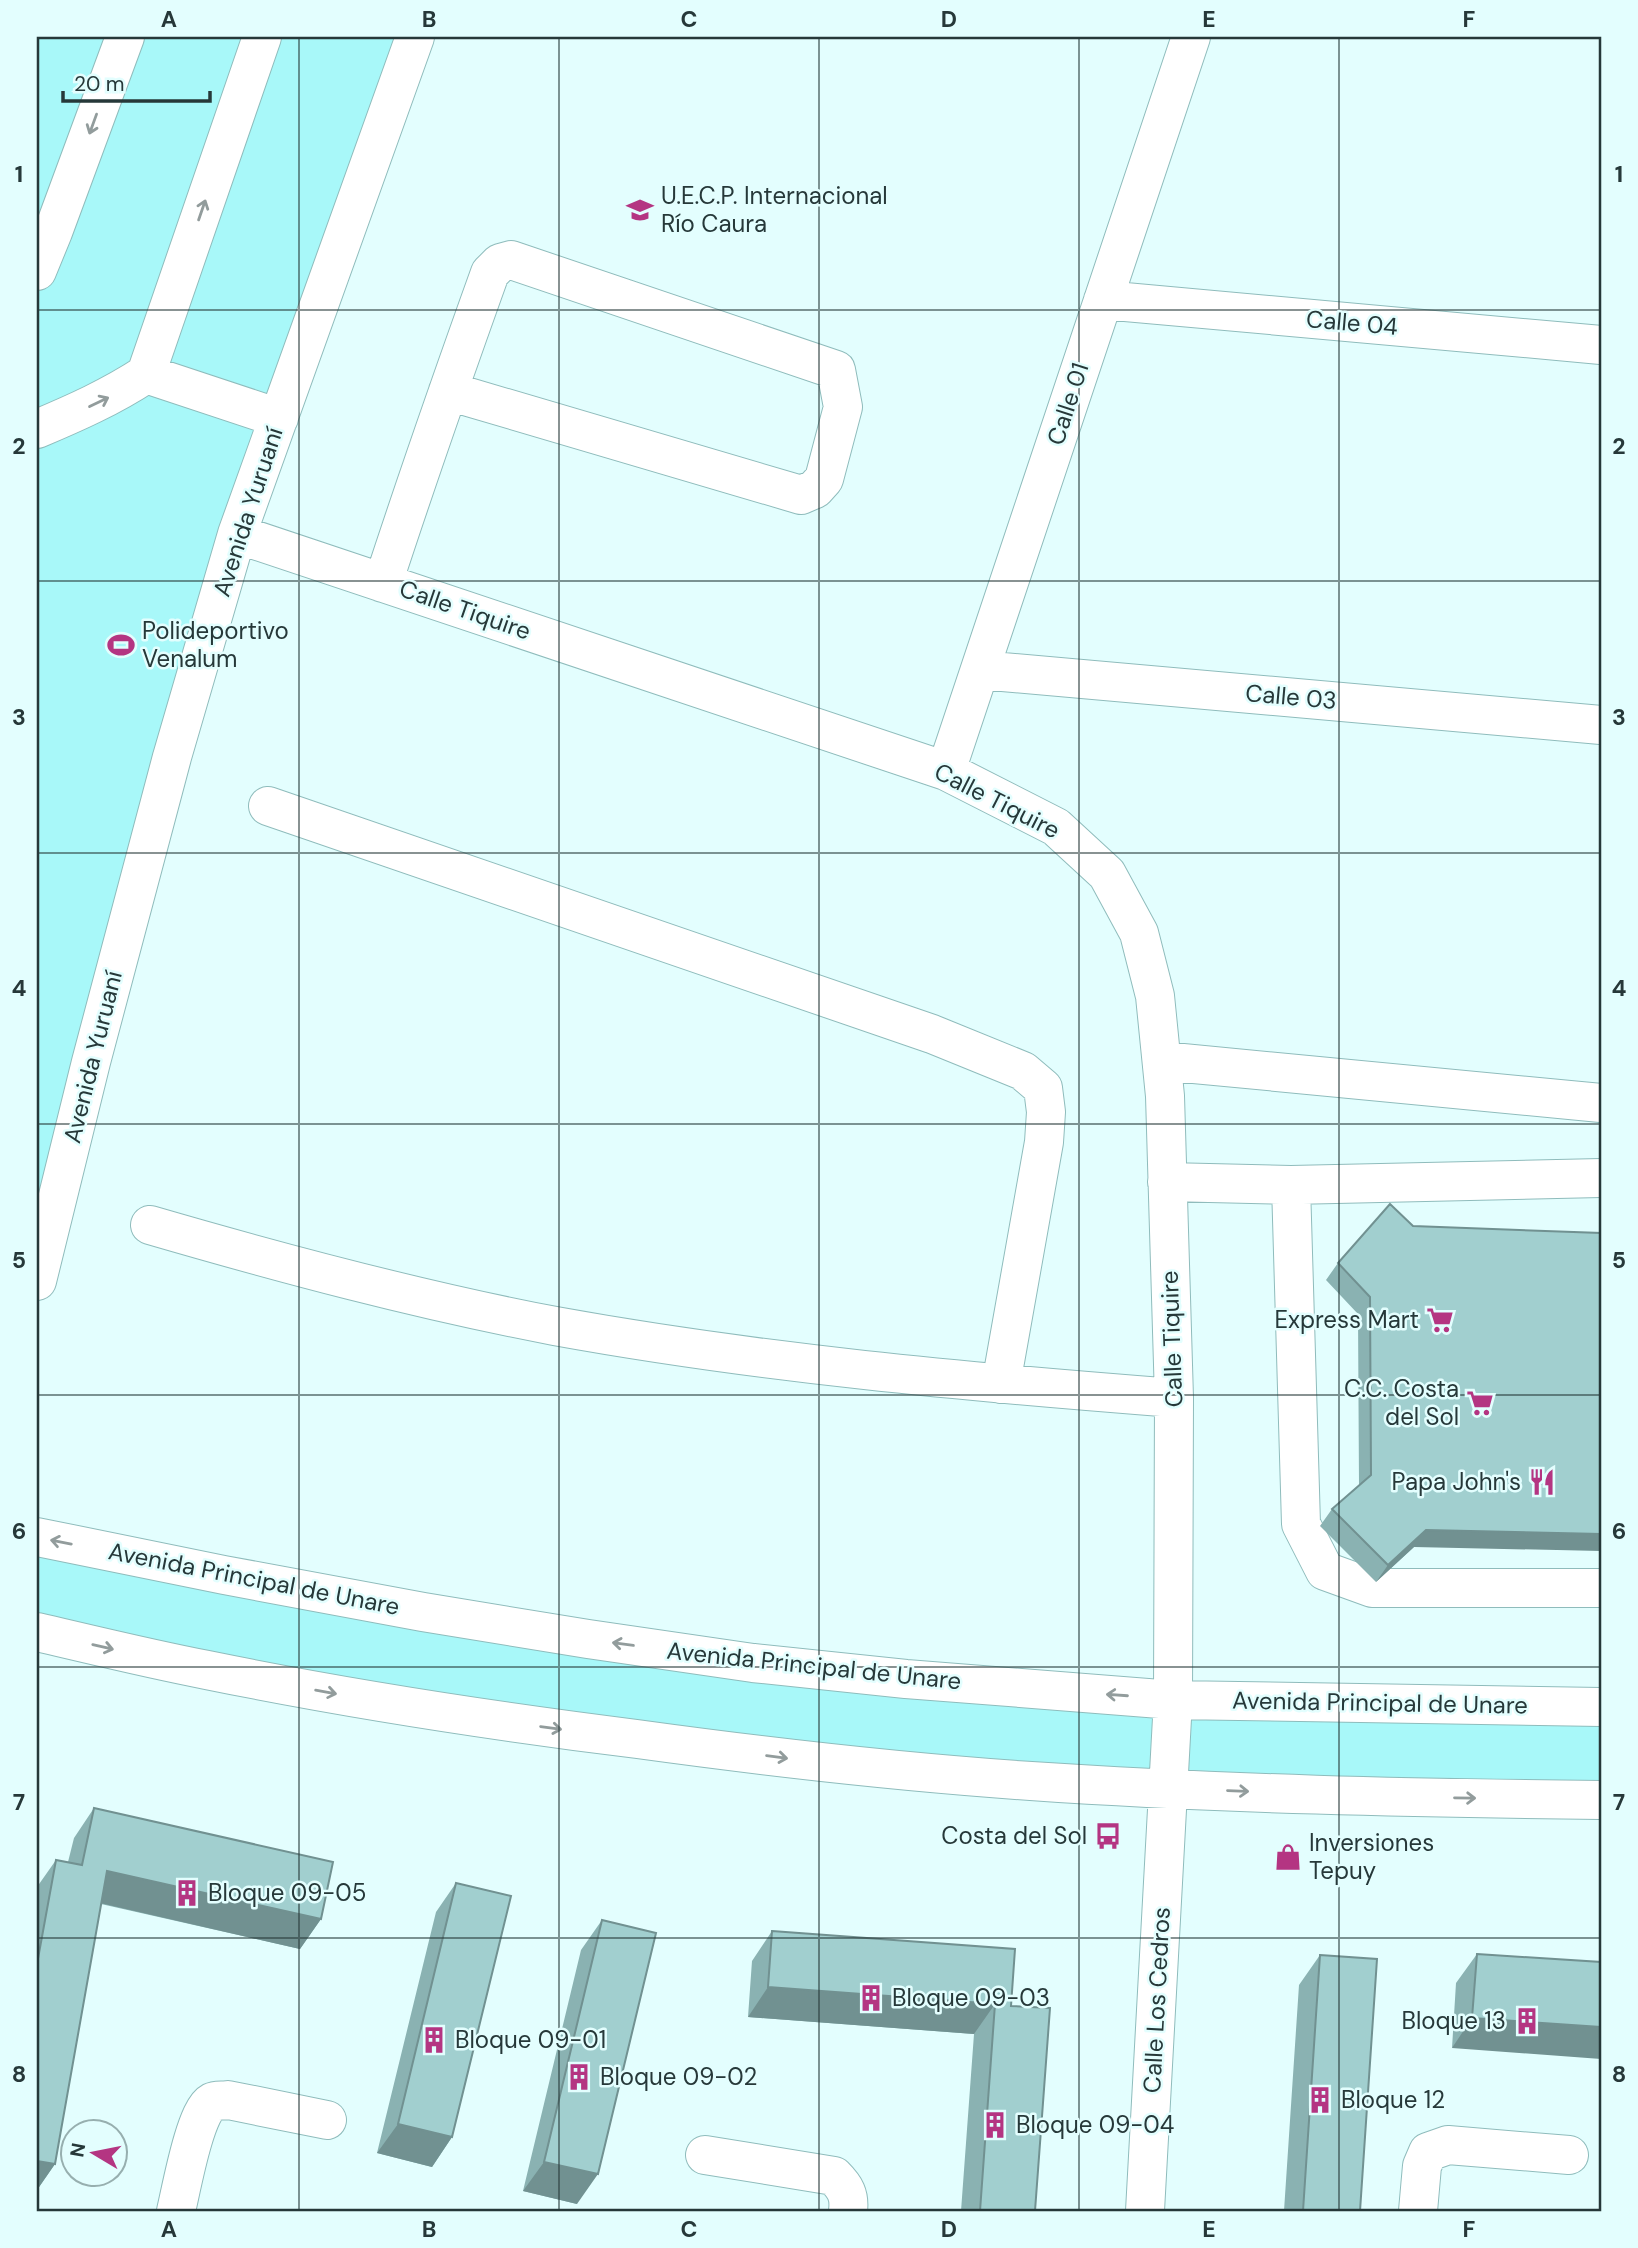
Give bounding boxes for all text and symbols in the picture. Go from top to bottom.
text: A [161,4,177,34]
text: B [422,4,436,34]
text: C [681,4,697,34]
text: D [941,4,957,34]
text: E [1202,4,1216,34]
text: F [1463,4,1476,34]
scale bar [63,60,210,104]
text: 20 m [74,70,125,98]
one-way arrow [86,112,98,134]
text: 1 [15,159,23,189]
text: 1 [1615,159,1623,189]
place label: U.E.C.P. Internacional Río Caura [661,180,888,239]
school or university icon: U.E.C.P. Internacional Río Caura [625,195,655,225]
one-way arrow [197,200,209,222]
street label: Calle 04 [1305,303,1399,342]
street label: Calle 01 [1040,359,1095,449]
one-way arrow [88,394,109,408]
street label: Avenida Yuruaní [206,423,290,600]
text: 2 [12,431,26,461]
text: 2 [1612,431,1626,461]
street label: Calle Tiquire [395,573,535,646]
place label: Polideportivo Venalum [142,615,289,674]
sports icon: Polideportivo Venalum [106,630,136,660]
street label: Calle 03 [1244,677,1338,716]
text: 3 [12,702,26,732]
text: 3 [1612,702,1626,732]
street label: Calle Tiquire [929,756,1065,845]
street label: Avenida Yuruaní [56,967,129,1146]
text: 4 [12,973,27,1003]
text: 4 [1612,973,1627,1003]
text: 5 [12,1245,26,1275]
text: 5 [1612,1245,1626,1275]
street label: Calle Tiquire [1154,1270,1189,1408]
place label: Express Mart [1274,1304,1419,1335]
supermarket icon: Express Mart [1425,1305,1455,1335]
place label: C.C. Costa del Sol [1344,1373,1459,1432]
supermarket icon: C.C. Costa del Sol [1465,1388,1495,1418]
place label: Papa John's [1392,1466,1521,1497]
restaurant icon: Papa John's [1527,1467,1557,1497]
text: 6 [12,1516,26,1546]
text: 6 [1612,1516,1626,1546]
one-way arrow [50,1535,73,1548]
street label: Avenida Principal de Unare [106,1535,402,1622]
street label: Avenida Principal de Unare [665,1635,963,1696]
one-way arrow [612,1637,634,1650]
one-way arrow [91,1641,114,1654]
street label: Avenida Principal de Unare [1232,1684,1528,1721]
one-way arrow [314,1686,337,1699]
one-way arrow [1106,1688,1129,1701]
one-way arrow [539,1722,562,1735]
one-way arrow [765,1750,787,1763]
one-way arrow [1226,1785,1249,1798]
text: 7 [13,1787,25,1817]
text: 7 [1613,1787,1625,1817]
one-way arrow [1453,1791,1476,1805]
place label: Costa del Sol [941,1820,1087,1851]
bus stop icon: Costa del Sol [1093,1821,1123,1851]
place label: Inversiones Tepuy [1309,1827,1434,1886]
shop icon: Inversiones Tepuy [1273,1842,1303,1872]
place label: Bloque 09-05 [208,1877,366,1908]
building icon: Bloque 09-05 [172,1878,202,1908]
street label: Calle Los Cedros [1136,1906,1177,2094]
place label: Bloque 09-03 [892,1982,1050,2013]
building icon: Bloque 09-03 [856,1983,886,2013]
place label: Bloque 13 [1401,2005,1506,2036]
building icon: Bloque 13 [1512,2006,1542,2036]
place label: Bloque 09-01 [455,2024,606,2055]
building icon: Bloque 09-01 [419,2025,449,2055]
text: 8 [12,2059,26,2089]
text: 8 [1612,2059,1626,2089]
place label: Bloque 09-02 [600,2061,757,2092]
building icon: Bloque 09-02 [564,2062,594,2092]
place label: Bloque 12 [1341,2084,1445,2115]
building icon: Bloque 12 [1305,2085,1335,2115]
place label: Bloque 09-04 [1016,2109,1174,2140]
building icon: Bloque 09-04 [980,2110,1010,2140]
north arrow [60,2118,130,2188]
text: N [64,2141,91,2159]
text: A [161,2214,177,2244]
text: B [422,2214,436,2244]
text: C [681,2214,697,2244]
text: D [941,2214,957,2244]
text: E [1202,2214,1216,2244]
text: F [1463,2214,1476,2244]

